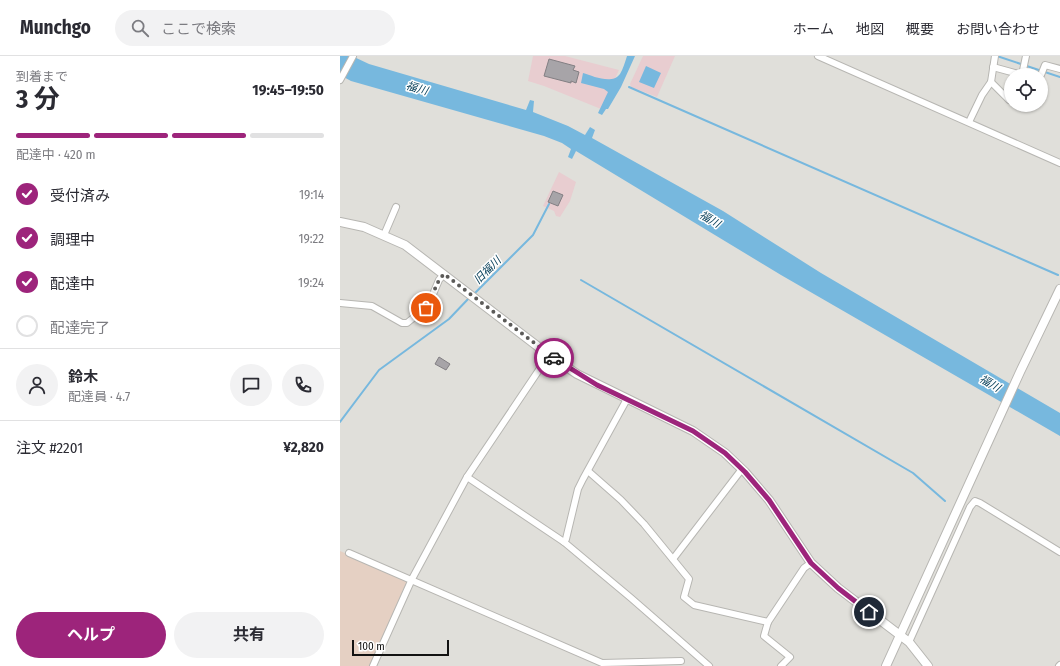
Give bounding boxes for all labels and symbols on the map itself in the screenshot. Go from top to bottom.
water label: 福川 [404,79,430,98]
water label: 福川 [697,208,723,231]
water label: 旧福川 [471,253,504,287]
pin [409,291,443,325]
courier [534,338,574,378]
water label: 福川 [977,372,1003,395]
pin [852,595,886,629]
scale bar [352,638,449,657]

